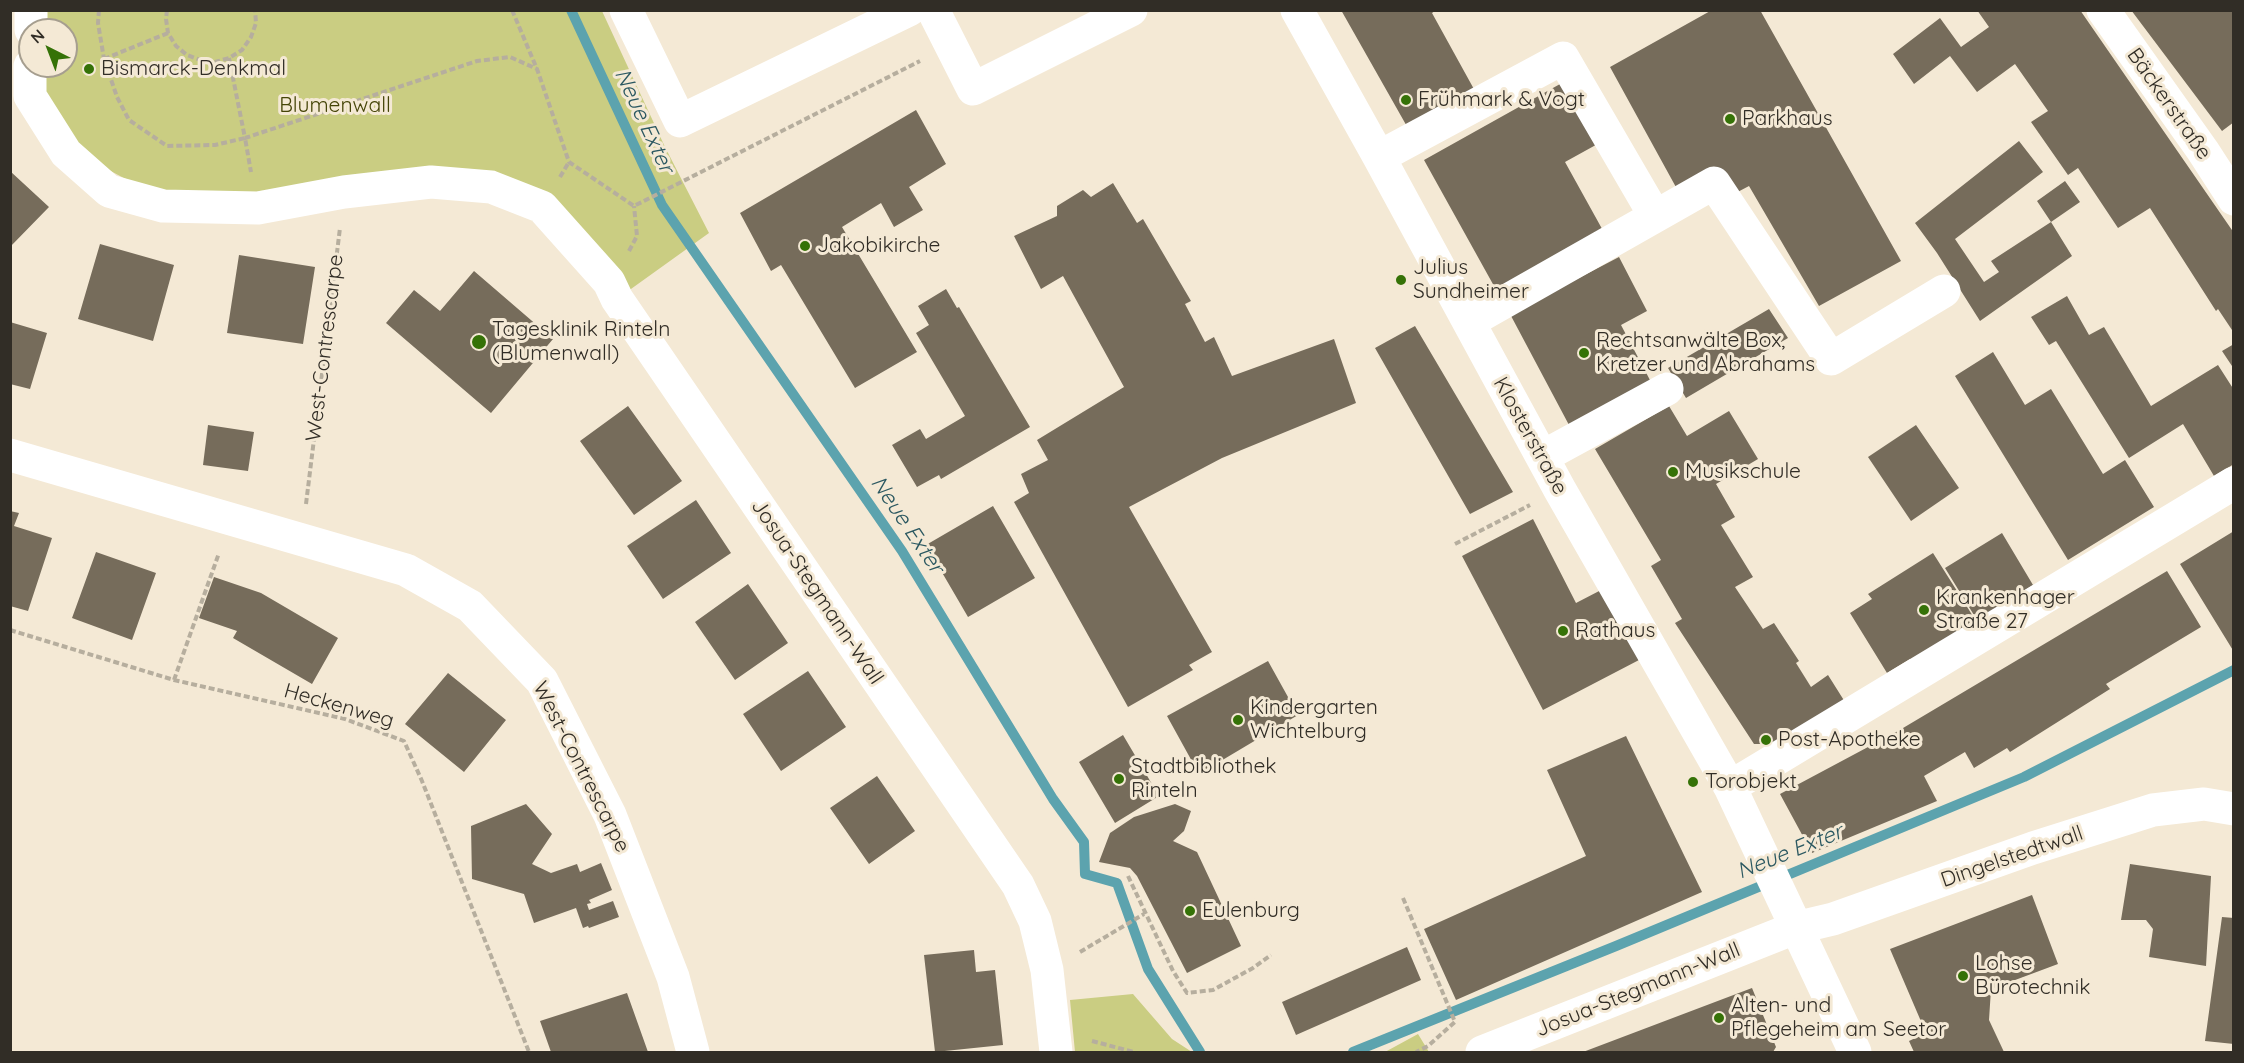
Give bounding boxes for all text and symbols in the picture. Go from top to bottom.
north arrow [18,18,78,78]
text: N [26,25,48,47]
street label: Bäckerstraße [2121,43,2217,165]
place label: Bismarck-Denkmal [101,56,286,82]
marker: Bismarck-Denkmal [82,62,96,76]
water label: Neue Exter [608,65,680,177]
place label: Frühmark & Vogt [1418,87,1585,113]
park label: Blumenwall [279,93,391,119]
marker: Frühmark & Vogt [1399,93,1413,107]
place label: Parkhaus [1742,106,1833,132]
marker: Parkhaus [1723,112,1737,126]
place label: Jakobikirche [817,233,940,259]
marker: Jakobikirche [798,239,812,253]
street label: West-Contrescarpe [301,253,349,443]
place label: Julius Sundheimer [1413,255,1529,305]
marker: Julius Sundheimer [1394,273,1408,287]
place label: Tagesklinik Rinteln (Blumenwall) [492,317,670,367]
place label: Rechtsanwälte Box, Kretzer und Abrahams [1596,328,1815,378]
marker: Tagesklinik Rinteln (Blumenwall) [470,333,488,351]
marker: Rechtsanwälte Box, Kretzer und Abrahams [1577,346,1591,360]
street label: Klosterstraße [1487,373,1573,499]
place label: Musikschule [1685,459,1801,485]
marker: Musikschule [1666,465,1680,479]
water label: Neue Exter [865,471,949,579]
street label: Josua-Stegmann-Wall [746,495,888,689]
place label: Krankenhager Straße 27 [1936,585,2075,635]
marker: Krankenhager Straße 27 [1917,603,1931,617]
place label: Rathaus [1575,618,1655,644]
marker: Rathaus [1556,624,1570,638]
street label: West-Contrescarpe [527,677,635,857]
street label: Heckenweg [281,678,397,734]
place label: Kindergarten Wichtelburg [1250,695,1378,745]
marker: Kindergarten Wichtelburg [1231,713,1245,727]
place label: Post-Apotheke [1778,727,1921,753]
marker: Post-Apotheke [1759,733,1773,747]
place label: Stadtbibliothek Rinteln [1131,754,1277,804]
place label: Torobjekt [1705,769,1797,795]
marker: Stadtbibliothek Rinteln [1112,772,1126,786]
marker: Torobjekt [1686,775,1700,789]
water label: Neue Exter [1733,819,1847,885]
street label: Dingelstedtwall [1938,821,2086,893]
place label: Eulenburg [1202,898,1300,924]
marker: Eulenburg [1183,904,1197,918]
street label: Josua-Stegmann-Wall [1532,938,1744,1042]
place label: Lohse Bürotechnik [1975,951,2090,1001]
marker: Lohse Bürotechnik [1956,969,1970,983]
place label: Alten- und Pflegeheim am Seetor [1731,993,1946,1043]
marker: Alten- und Pflegeheim am Seetor [1712,1011,1726,1025]

